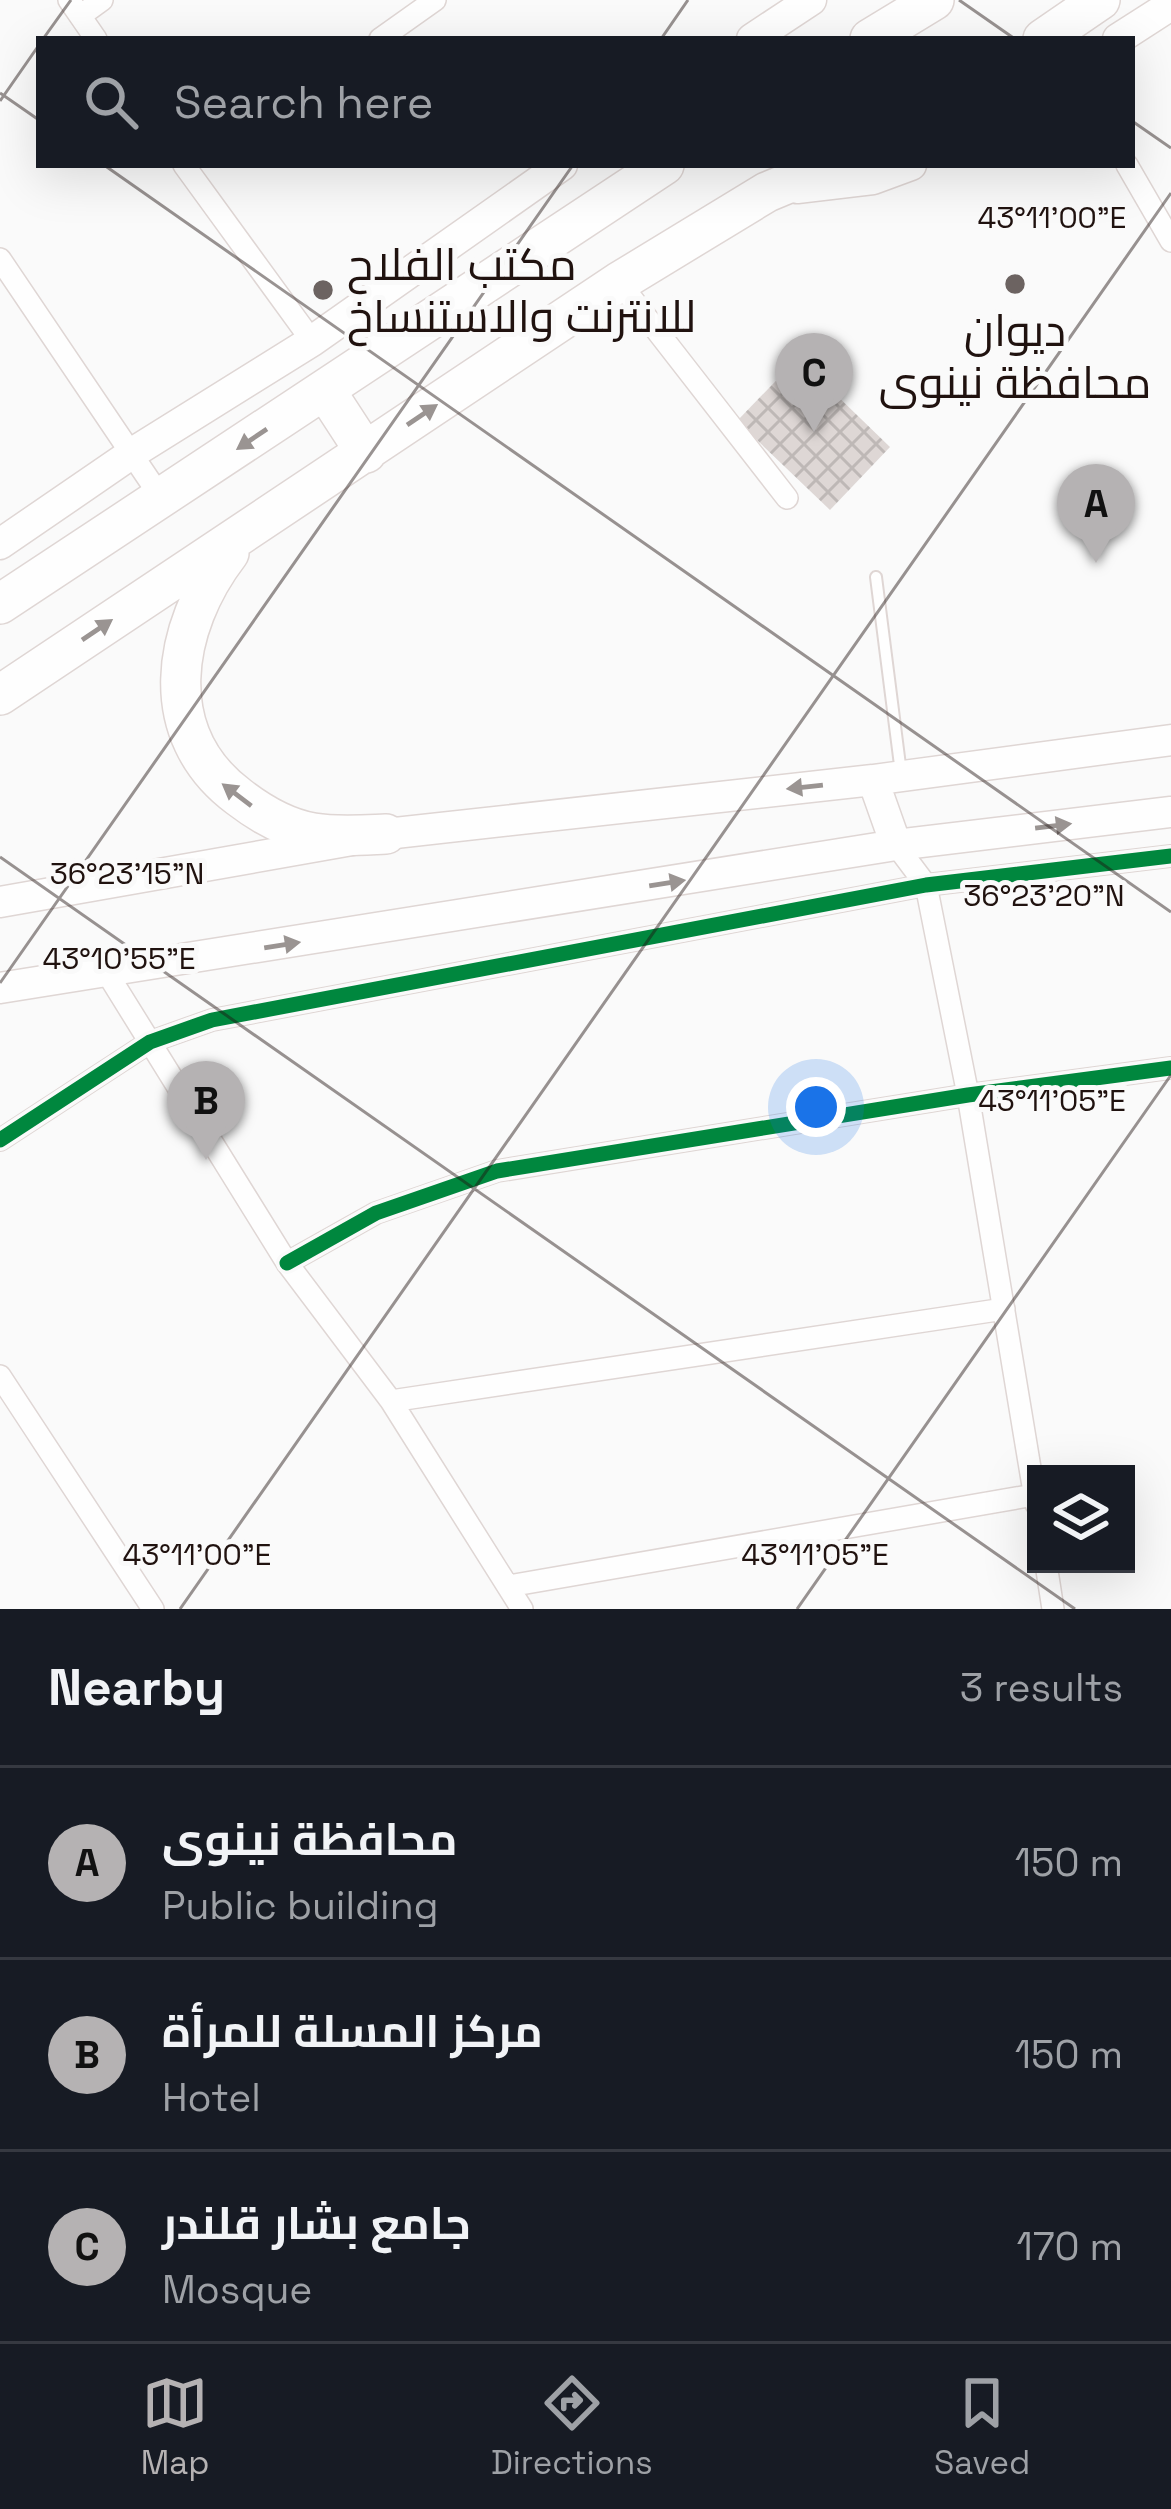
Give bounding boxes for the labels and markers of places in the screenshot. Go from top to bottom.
place label: مكتب الفلاح للانترنت والاستنساخ [347,236,696,347]
marker: ديوان محافظة نينوى [1002,271,1028,297]
marker: مكتب الفلاح للانترنت والاستنساخ [310,277,336,303]
place label: ديوان محافظة نينوى [879,302,1151,411]
pin: C [775,333,853,432]
pin: A [1057,464,1135,563]
pin: B [167,1061,245,1160]

